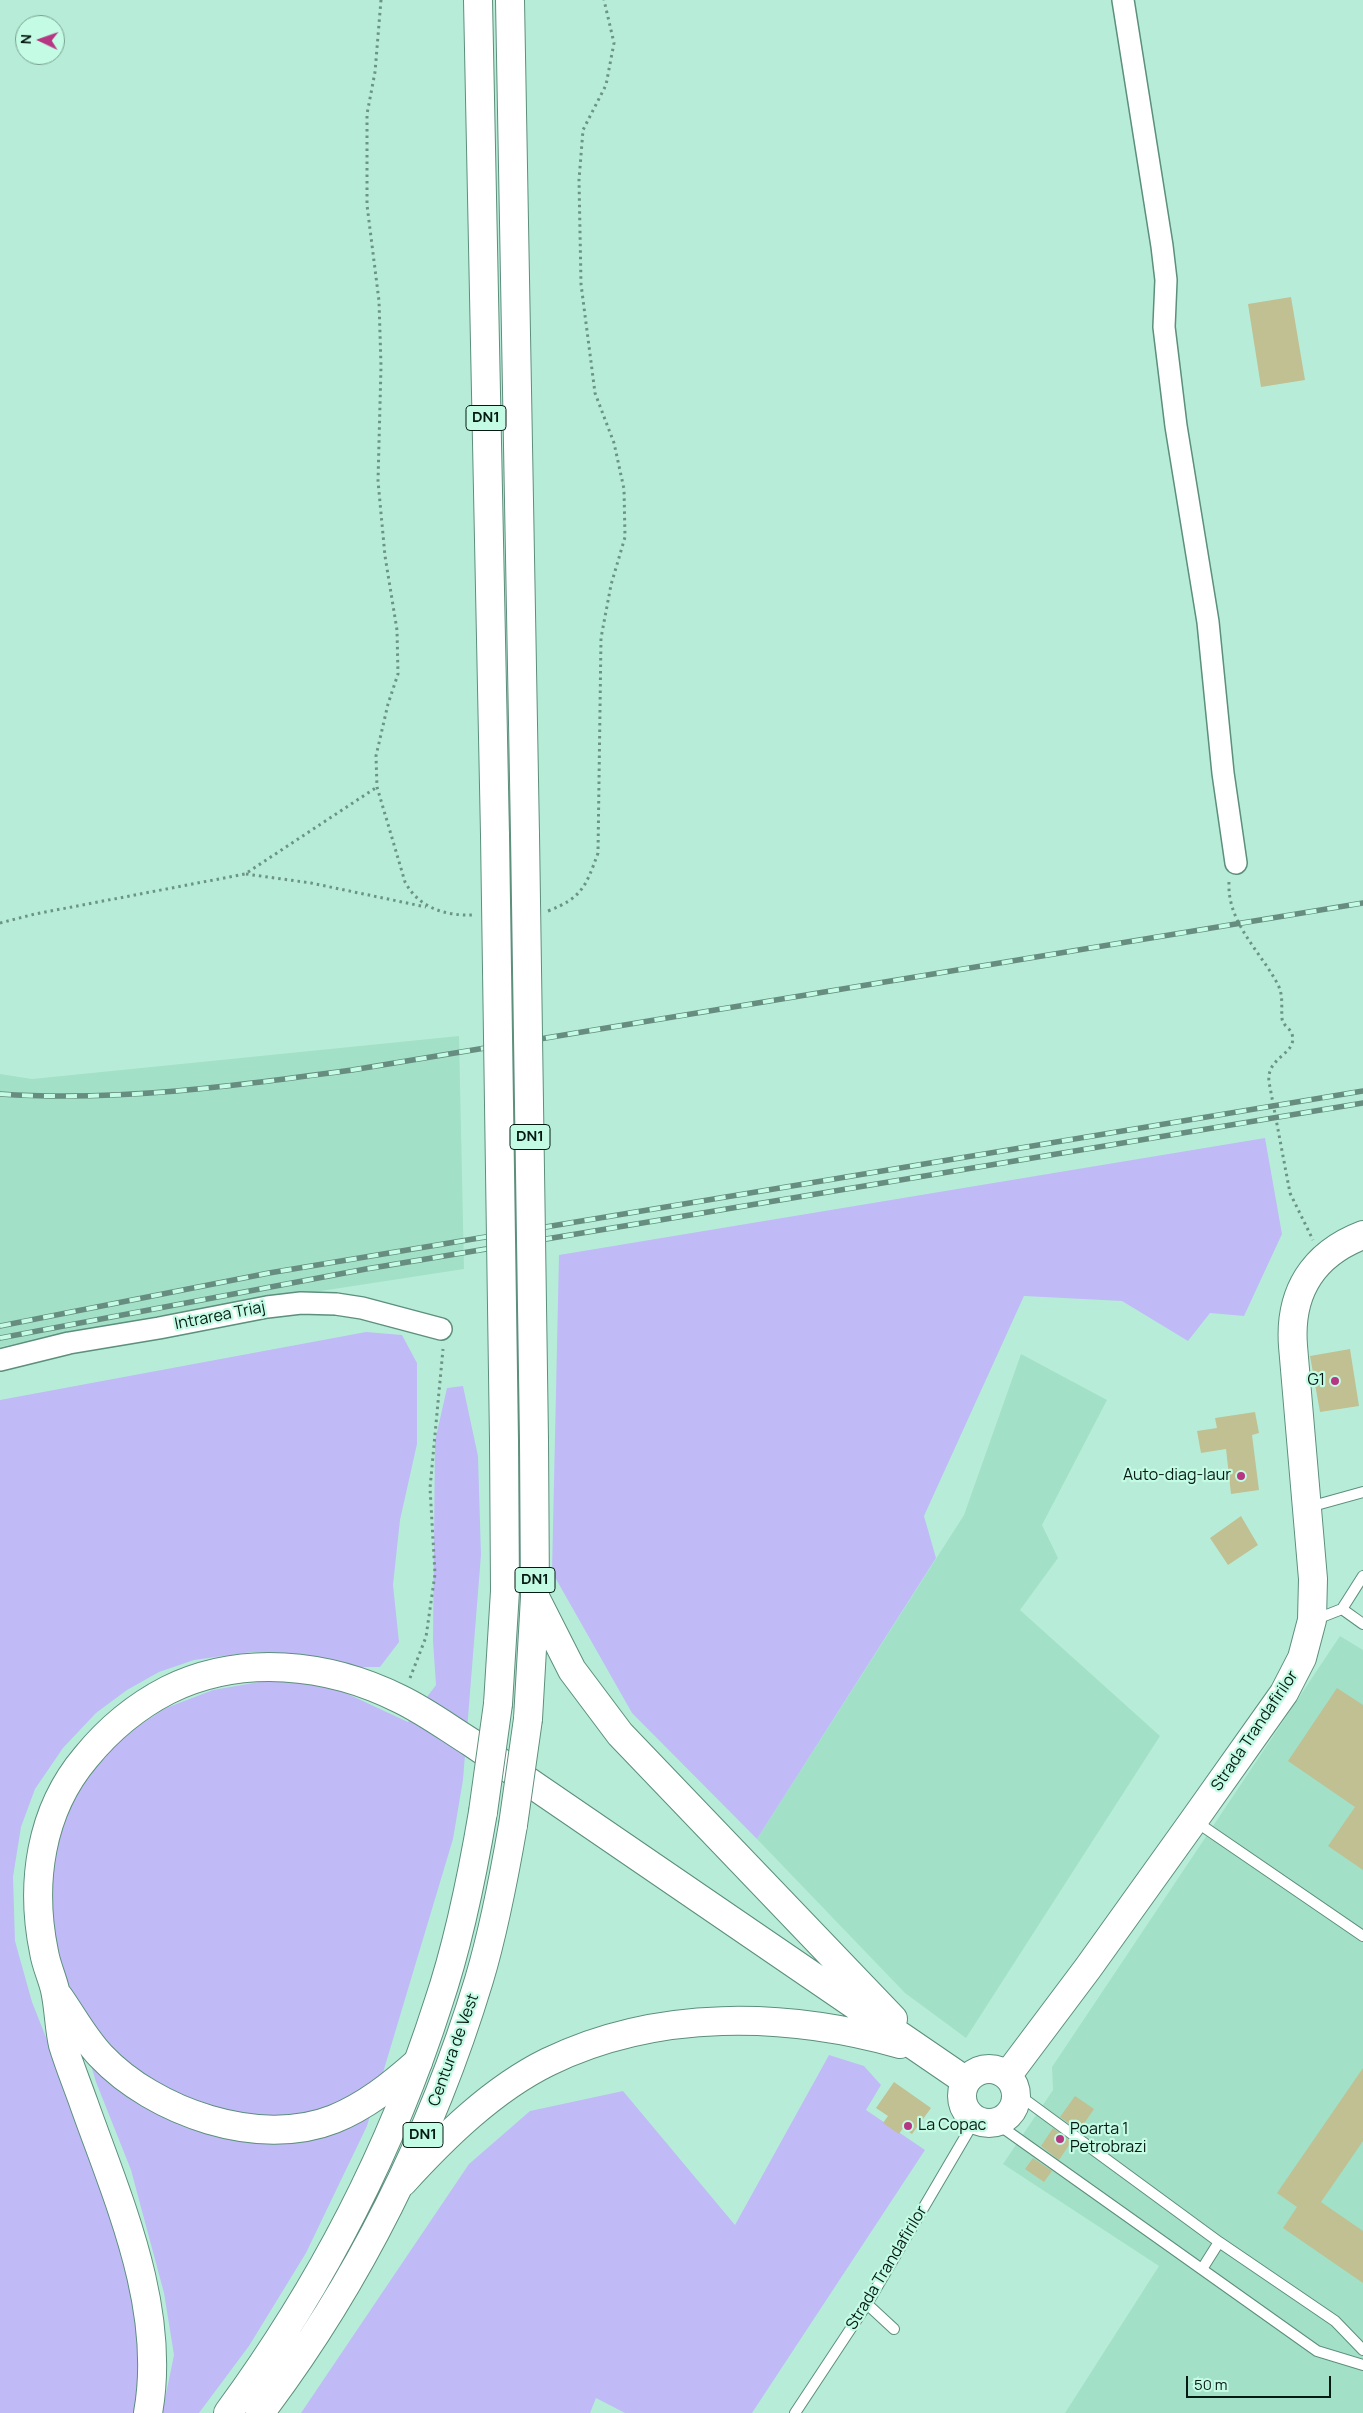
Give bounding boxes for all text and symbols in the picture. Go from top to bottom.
north arrow [15,15,65,65]
text: N [16,34,35,45]
road number: DN1 [466,406,506,430]
road number: DN1 [510,1124,550,1150]
street label: Intrarea Triaj [173,1298,267,1334]
place label: G1 [1307,1371,1325,1391]
marker: G1 [1329,1375,1341,1387]
place label: Auto-diag-laur [1123,1466,1231,1486]
marker: Auto-diag-laur [1235,1470,1247,1482]
road number: DN1 [515,1568,555,1592]
street label: Strada Trandafirilor [1208,1667,1302,1795]
street label: Centura de Vest [425,1991,483,2109]
place label: La Copac [918,2116,986,2136]
marker: La Copac [902,2120,914,2132]
place label: Poarta 1 Petrobrazi [1070,2120,1146,2158]
road number: DN1 [403,2122,443,2148]
marker: Poarta 1 Petrobrazi [1054,2133,1066,2145]
street label: Strada Trandafirilor [842,2203,932,2333]
scale bar [1188,2366,1333,2398]
text: 50 m [1194,2374,1228,2395]

